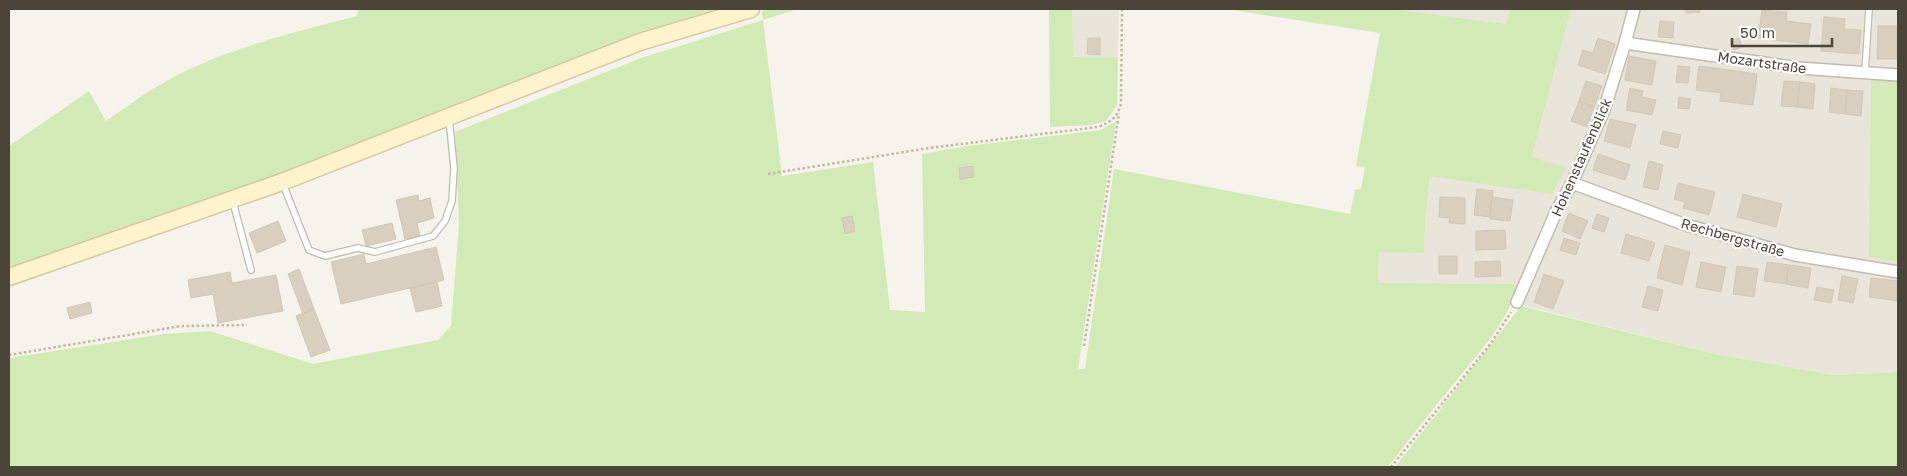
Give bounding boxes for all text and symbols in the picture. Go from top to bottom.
scale bar [1732,15,1832,47]
text: 50 m [1740,23,1775,41]
street label: Mozartstraße [1717,47,1807,77]
street label: Hohenstaufenblick [1547,95,1615,219]
street label: Rechbergstraße [1679,214,1787,260]

